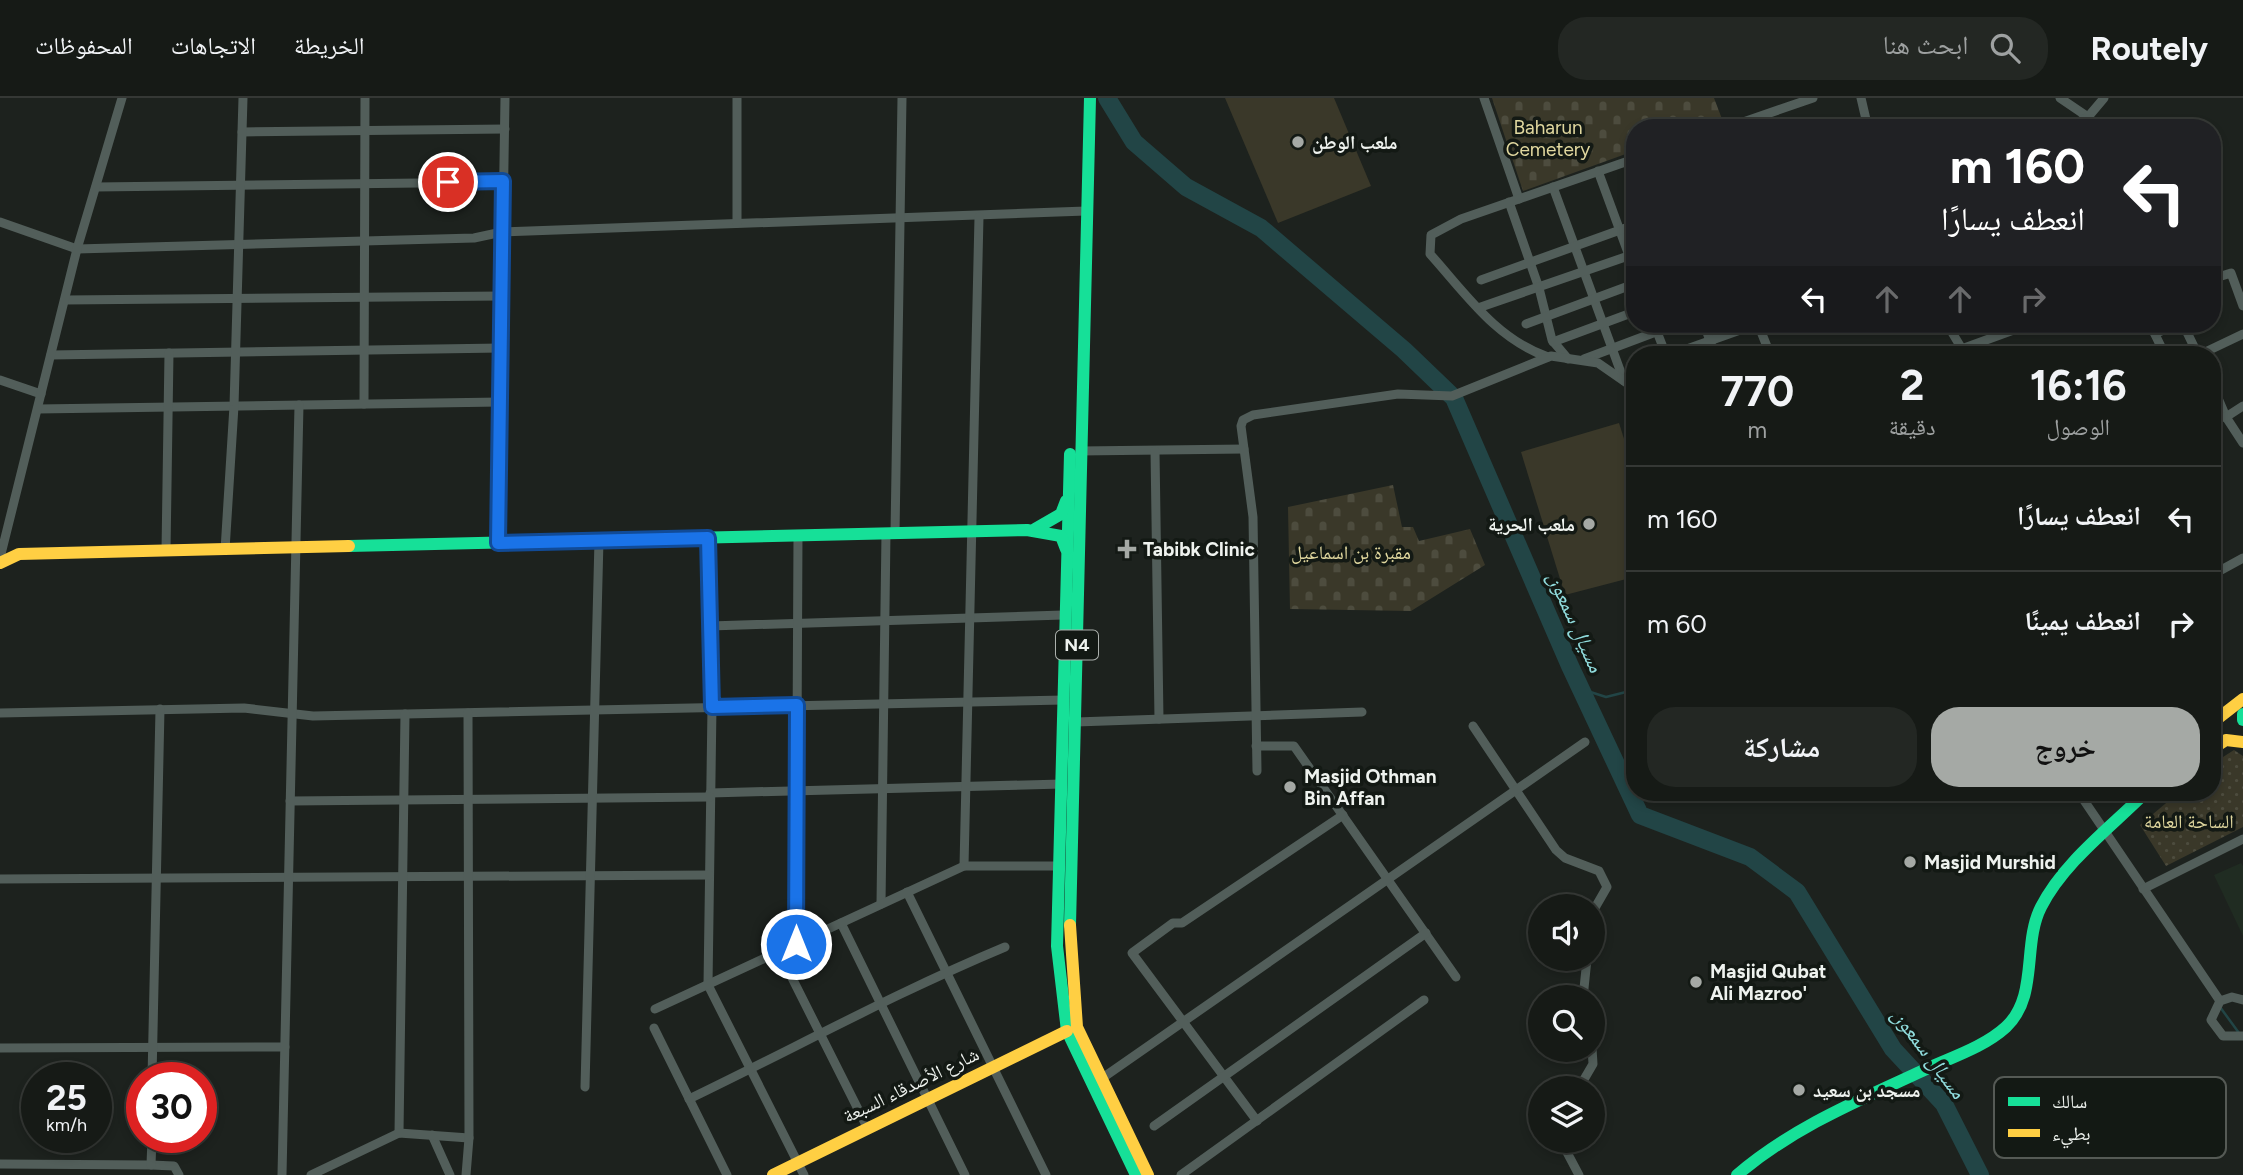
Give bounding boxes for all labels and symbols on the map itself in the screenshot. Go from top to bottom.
park label: Baharun Cemetery [1506,116,1590,161]
place label: ملعب الوطن [1312,131,1398,154]
marker: ملعب الوطن [1290,134,1306,150]
pin [418,152,478,212]
place label: ملعب الحرية [1488,513,1575,536]
marker: ملعب الحرية [1581,516,1597,532]
place label: Tabibk Clinic [1143,538,1255,561]
marker: Tabibk Clinic [1117,539,1137,559]
park label: مقبرة بن اسماعيل [1291,541,1411,564]
water label: مسيال سمعون [1542,568,1609,677]
road number: N4 [1056,630,1098,660]
place label: Masjid Othman Bin Affan [1304,765,1437,810]
marker: Masjid Othman Bin Affan [1282,779,1298,795]
park label: الساحة العامة [2144,810,2234,833]
place label: Masjid Murshid [1924,851,2056,874]
marker: Masjid Murshid [1902,854,1918,870]
position arrow [759,907,833,981]
place label: Masjid Qubat Ali Mazroo' [1710,960,1827,1005]
marker: Masjid Qubat Ali Mazroo' [1688,974,1704,990]
water label: مسيال سمعون [1886,1003,1972,1104]
street label: شارع الأصدقاء السبعة [839,1042,983,1128]
speed limit sign: 30 [126,1062,217,1153]
legend [1994,1077,2226,1158]
place label: مسجد بن سعيد [1813,1079,1920,1102]
marker: مسجد بن سعيد [1791,1082,1807,1098]
text: سالك [2052,1090,2087,1113]
text: بطيء [2052,1122,2091,1149]

